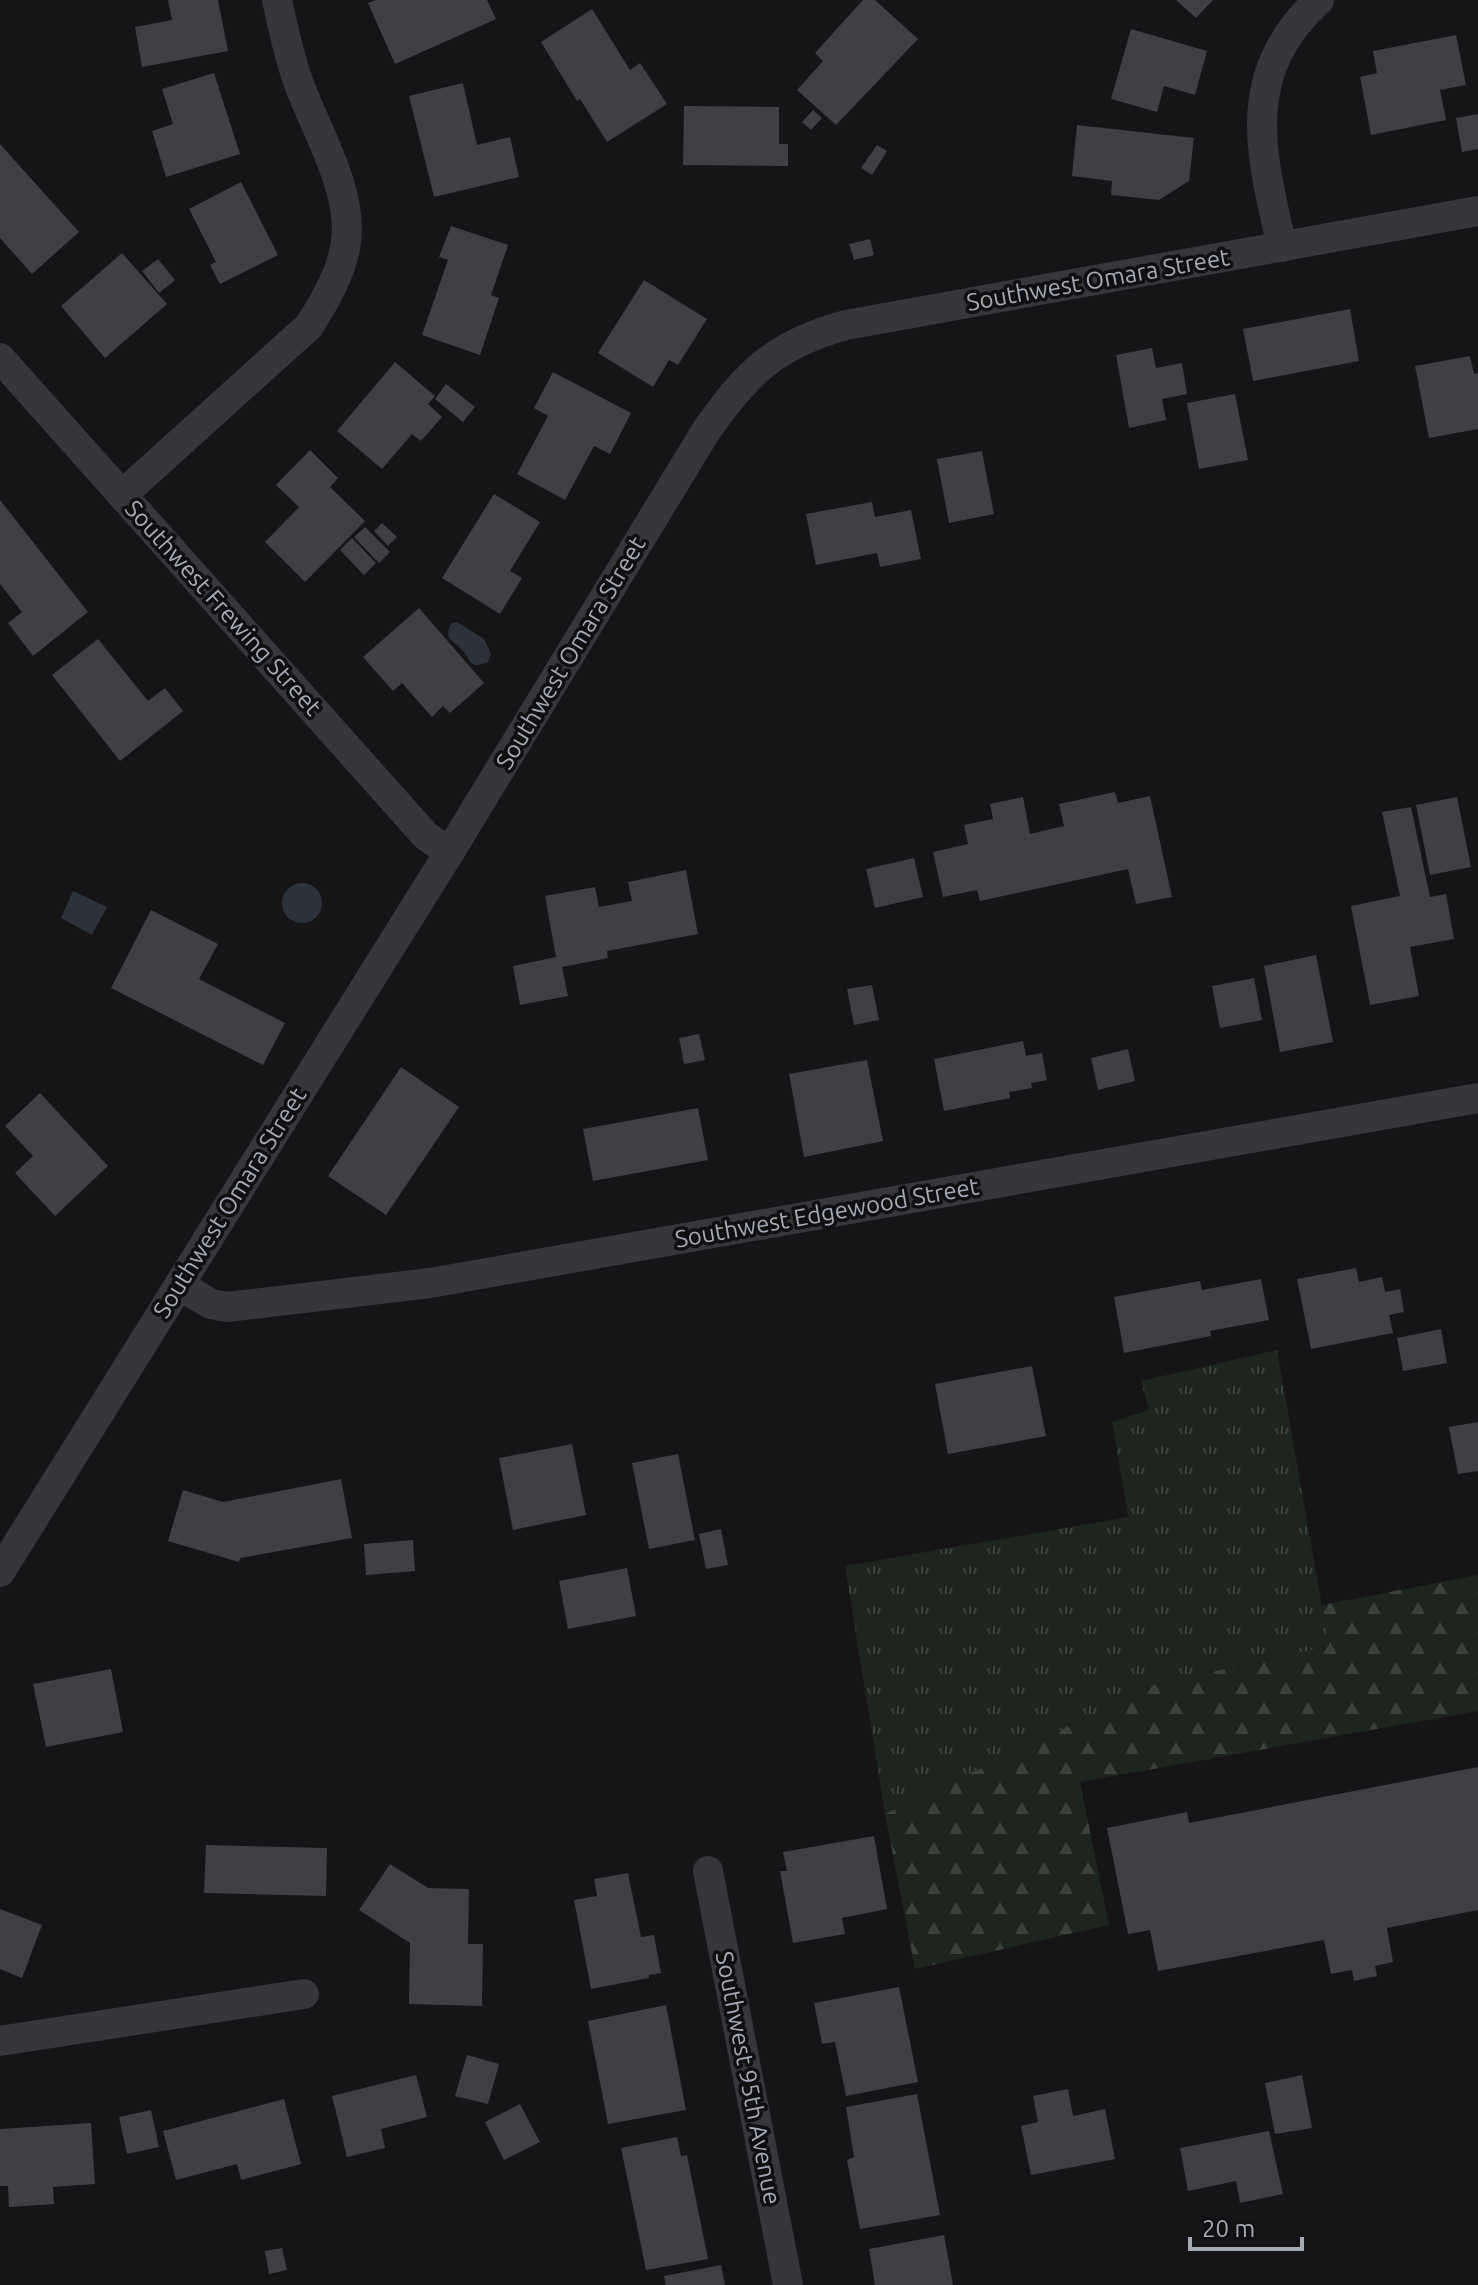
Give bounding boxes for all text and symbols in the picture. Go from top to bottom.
street label: Southwest Omara Street [964,243,1232,316]
street label: Southwest Frewing Street [120,495,327,721]
street label: Southwest Omara Street [490,531,651,774]
street label: Southwest Omara Street [148,1082,312,1323]
street label: Southwest Edgewood Street [673,1172,982,1253]
street label: Southwest 95th Avenue [711,1949,786,2207]
scale bar [1190,2201,1302,2251]
text: 20 m [1202,2215,1255,2242]

